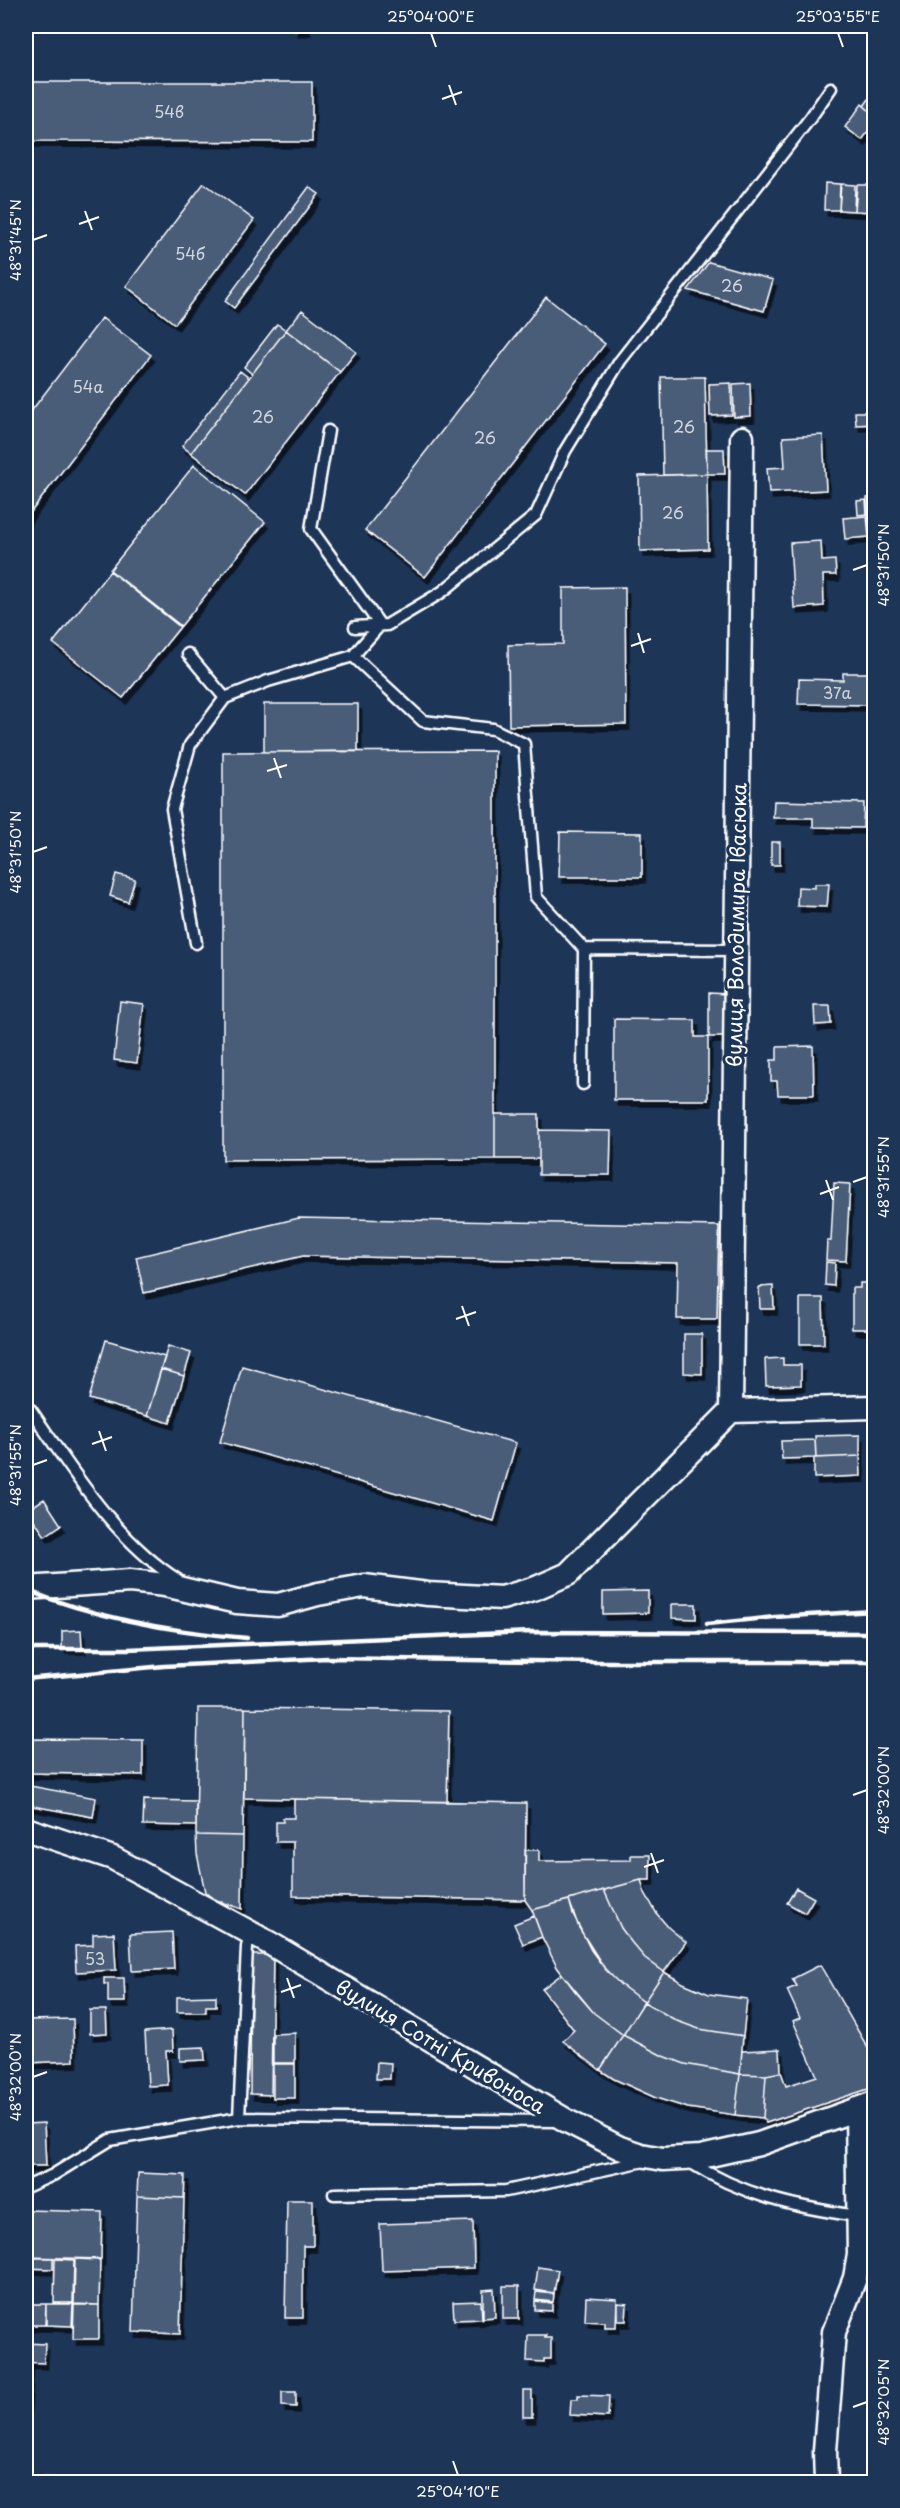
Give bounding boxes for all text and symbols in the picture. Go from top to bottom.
text: 25°04'00"E [387,4,475,27]
text: 25°03'55"E [796,4,880,27]
house number: 54в [154,99,184,123]
text: 48°31'45"N [3,199,26,281]
house number: 54б [175,241,206,265]
house number: 26 [721,273,743,297]
house number: 54а [73,374,103,398]
house number: 26 [252,404,274,428]
house number: 26 [673,414,695,438]
house number: 26 [474,425,496,449]
house number: 26 [662,500,684,524]
text: 48°31'50"N [871,524,894,606]
house number: 37а [823,680,851,704]
street label: вулиця Володимира Івасюка [719,782,753,1067]
text: 48°31'50"N [3,811,26,893]
text: 48°31'55"N [871,1136,894,1218]
text: 48°31'55"N [3,1424,26,1506]
text: 48°32'00"N [871,1746,894,1834]
house number: 53 [85,1946,105,1970]
street label: вулиця Сотні Кривоноса [330,1971,552,2121]
text: 48°32'00"N [3,2033,26,2121]
text: 48°32'05"N [871,2358,894,2446]
text: 25°04'10"E [416,2479,500,2502]

